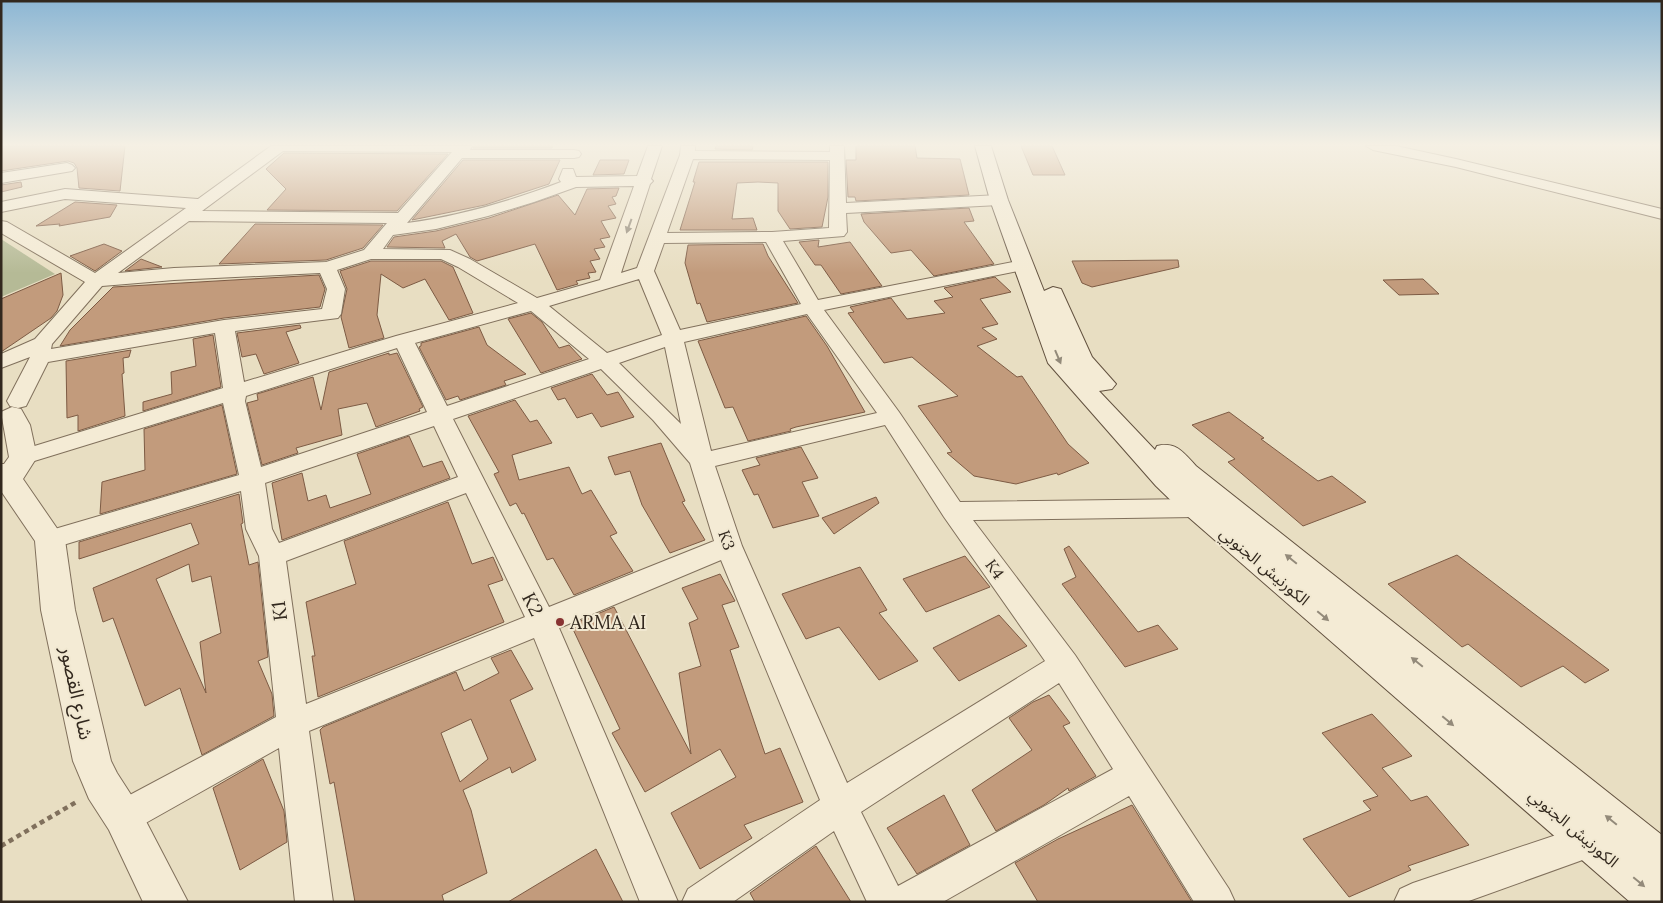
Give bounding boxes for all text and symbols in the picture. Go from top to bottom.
one-way arrow [625,218,632,233]
one-way arrow [1054,350,1062,364]
street label: الكورنيش الجنوبي [1214,523,1314,611]
street label: K3 [714,527,740,553]
one-way arrow [1285,553,1298,564]
street label: K4 [981,555,1009,583]
street label: K2 [517,588,549,620]
street label: K1 [266,600,292,622]
place label: ARMA AI [569,610,646,634]
one-way arrow [1317,610,1329,622]
marker: ARMA AI [554,616,566,628]
street label: شارع القصور [53,643,99,742]
one-way arrow [1411,656,1424,667]
one-way arrow [1441,715,1453,727]
street label: الكورنيش الجنوبي [1523,785,1623,873]
one-way arrow [1604,815,1617,826]
one-way arrow [1632,876,1644,888]

